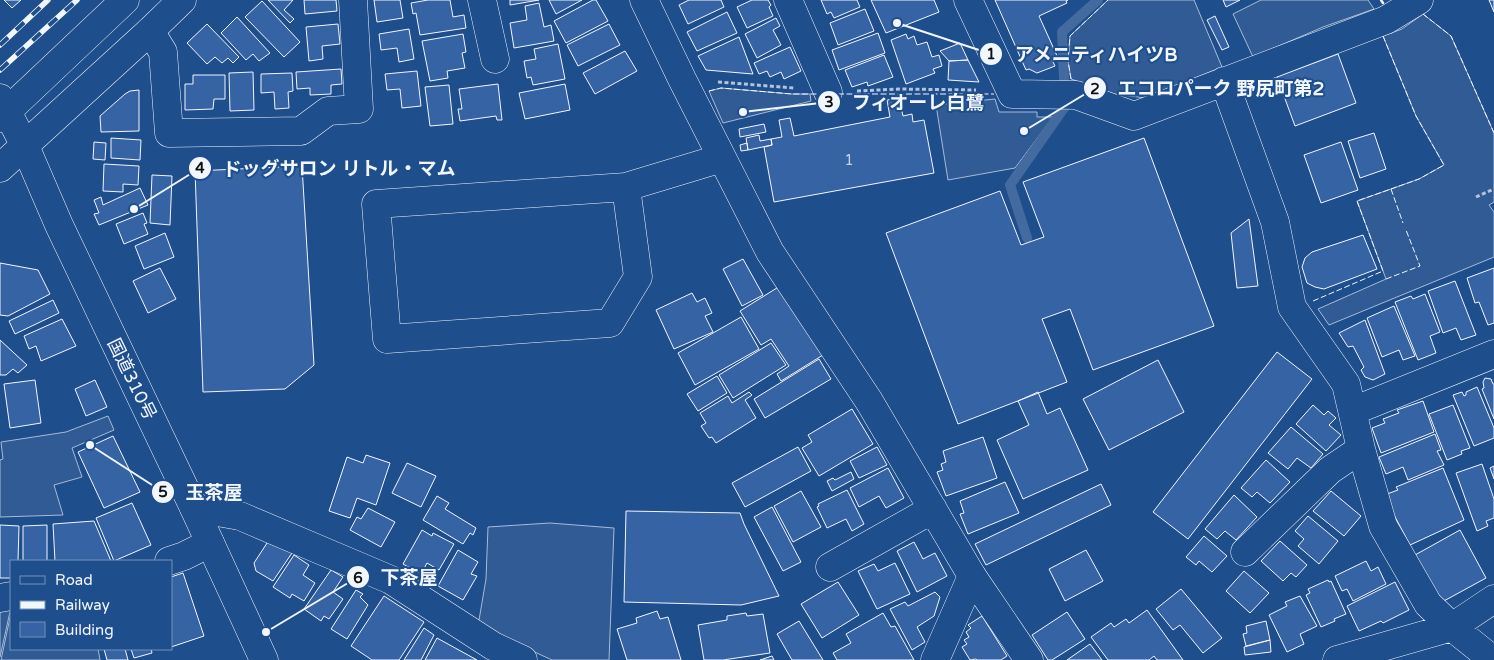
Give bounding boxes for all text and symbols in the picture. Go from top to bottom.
callout: アメニティハイツB [978,37,1189,71]
text: アメニティハイツB [1015,44,1177,66]
text: 1 [986,45,996,63]
callout: エコロパーク 野尻町第2 [1083,71,1334,105]
text: エコロパーク 野尻町第2 [1118,78,1324,100]
text: 2 [1090,80,1100,98]
callout: フィオーレ白鷺 [817,85,995,119]
text: フィオーレ白鷺 [852,92,984,114]
text: 3 [824,93,834,111]
callout: ドッグサロン リトル・マム [187,151,465,185]
house number: 1 [844,151,854,169]
text: ドッグサロン リトル・マム [223,158,455,180]
text: 4 [195,159,205,177]
street label: 国道310号 [103,335,161,423]
callout: 玉茶屋 [150,475,252,509]
text: 玉茶屋 [185,482,243,504]
text: 5 [158,483,168,501]
legend [10,560,172,650]
callout: 下茶屋 [346,560,448,594]
text: 下茶屋 [380,567,438,589]
text: 6 [353,569,363,587]
text: Road [55,571,93,589]
text: Railway [55,596,110,614]
text: Building [55,621,114,639]

